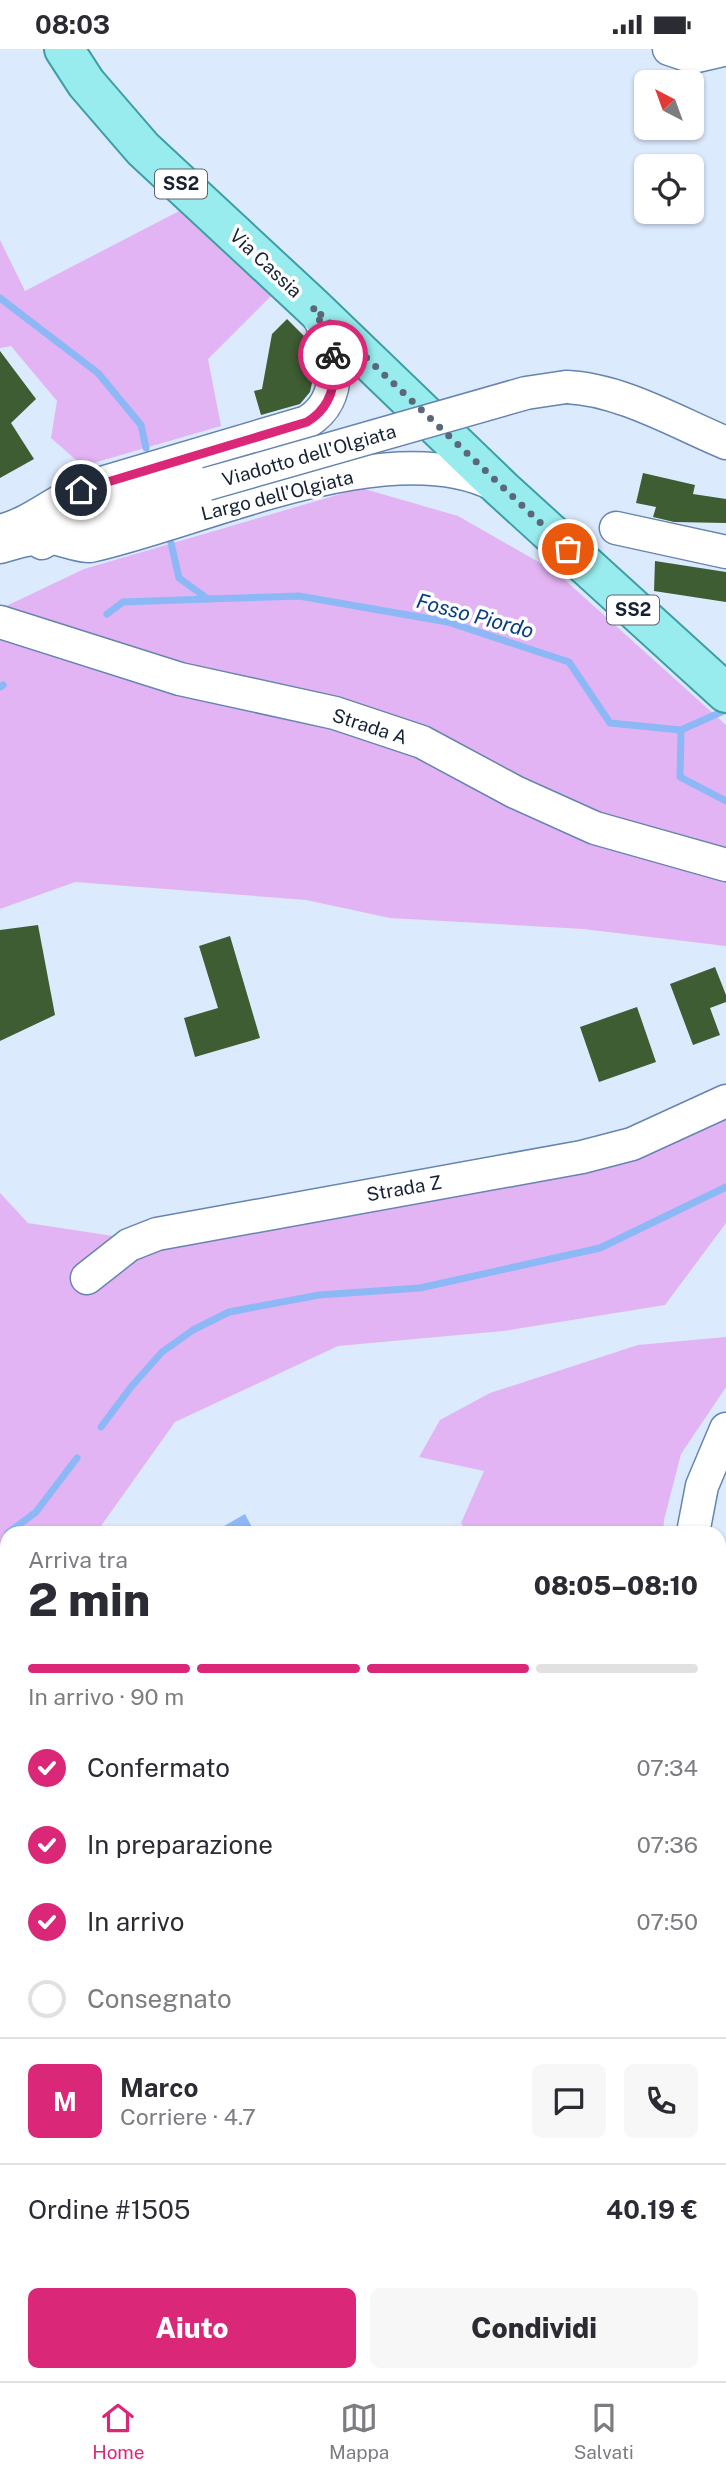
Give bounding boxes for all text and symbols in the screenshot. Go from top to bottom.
text: 08:03 [35,9,110,40]
north arrow [634,70,704,140]
map controls [634,70,704,224]
button: locate [634,154,704,224]
road number: SS2 [155,169,207,199]
street label: Via Cassia [225,224,307,302]
courier [298,320,368,390]
icon: bike [314,336,352,374]
street label: Viadotto dell'Olgiata [220,420,398,490]
pin [51,460,111,520]
street label: Largo dell'Olgiata [199,465,355,525]
icon: home [62,471,100,509]
pin [538,519,598,579]
icon: bag [549,530,587,568]
water label: Fosso Piordo [414,588,537,643]
road number: SS2 [607,595,659,625]
street label: Strada A [330,704,410,748]
street label: Strada Z [365,1171,443,1205]
text: Arriva tra [28,1546,128,1573]
text: 08:05–08:10 [534,1570,698,1601]
text: 2 min [28,1572,150,1626]
text: In arrivo · 90 m [28,1683,184,1710]
icon: check [28,1749,66,1787]
text: Confermato [87,1752,230,1783]
text: 07:34 [636,1754,698,1781]
icon: check [28,1826,66,1864]
text: In preparazione [87,1829,273,1860]
text: 07:36 [637,1831,698,1858]
icon: check [28,1903,66,1941]
text: In arrivo [87,1906,184,1937]
text: 07:50 [637,1908,698,1935]
text: Consegnato [87,1983,232,2014]
button: chat [532,2064,606,2138]
button: phone [624,2064,698,2138]
text: Marco [120,2072,198,2103]
text: M [53,2086,77,2117]
text: Corriere · 4.7 [120,2103,256,2130]
text: Ordine #1505 [28,2194,191,2225]
text: 40.19 € [606,2194,698,2225]
button: Aiuto [28,2288,356,2368]
button: Condividi [370,2288,698,2368]
tab: Home [92,2399,145,2463]
tab: Mappa [329,2399,389,2463]
tab: Salvati [574,2399,634,2463]

